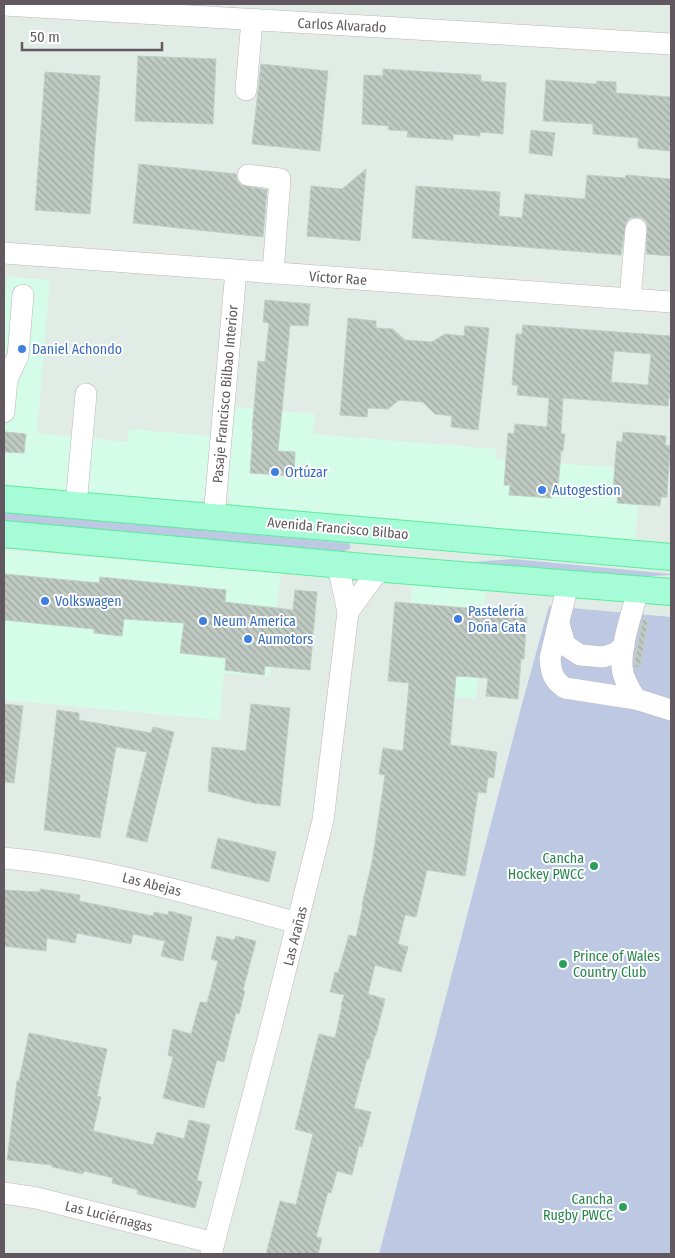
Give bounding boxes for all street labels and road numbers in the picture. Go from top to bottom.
street label: Carlos Alvarado [297,15,387,36]
street label: Víctor Rae [308,268,368,289]
street label: Pasaje Francisco Bilbao Interior [209,304,242,484]
street label: Avenida Francisco Bilbao [267,514,409,543]
street label: Las Abejas [121,869,183,900]
street label: Las Arañas [280,904,311,968]
street label: Las Luciérnagas [63,1197,155,1236]

